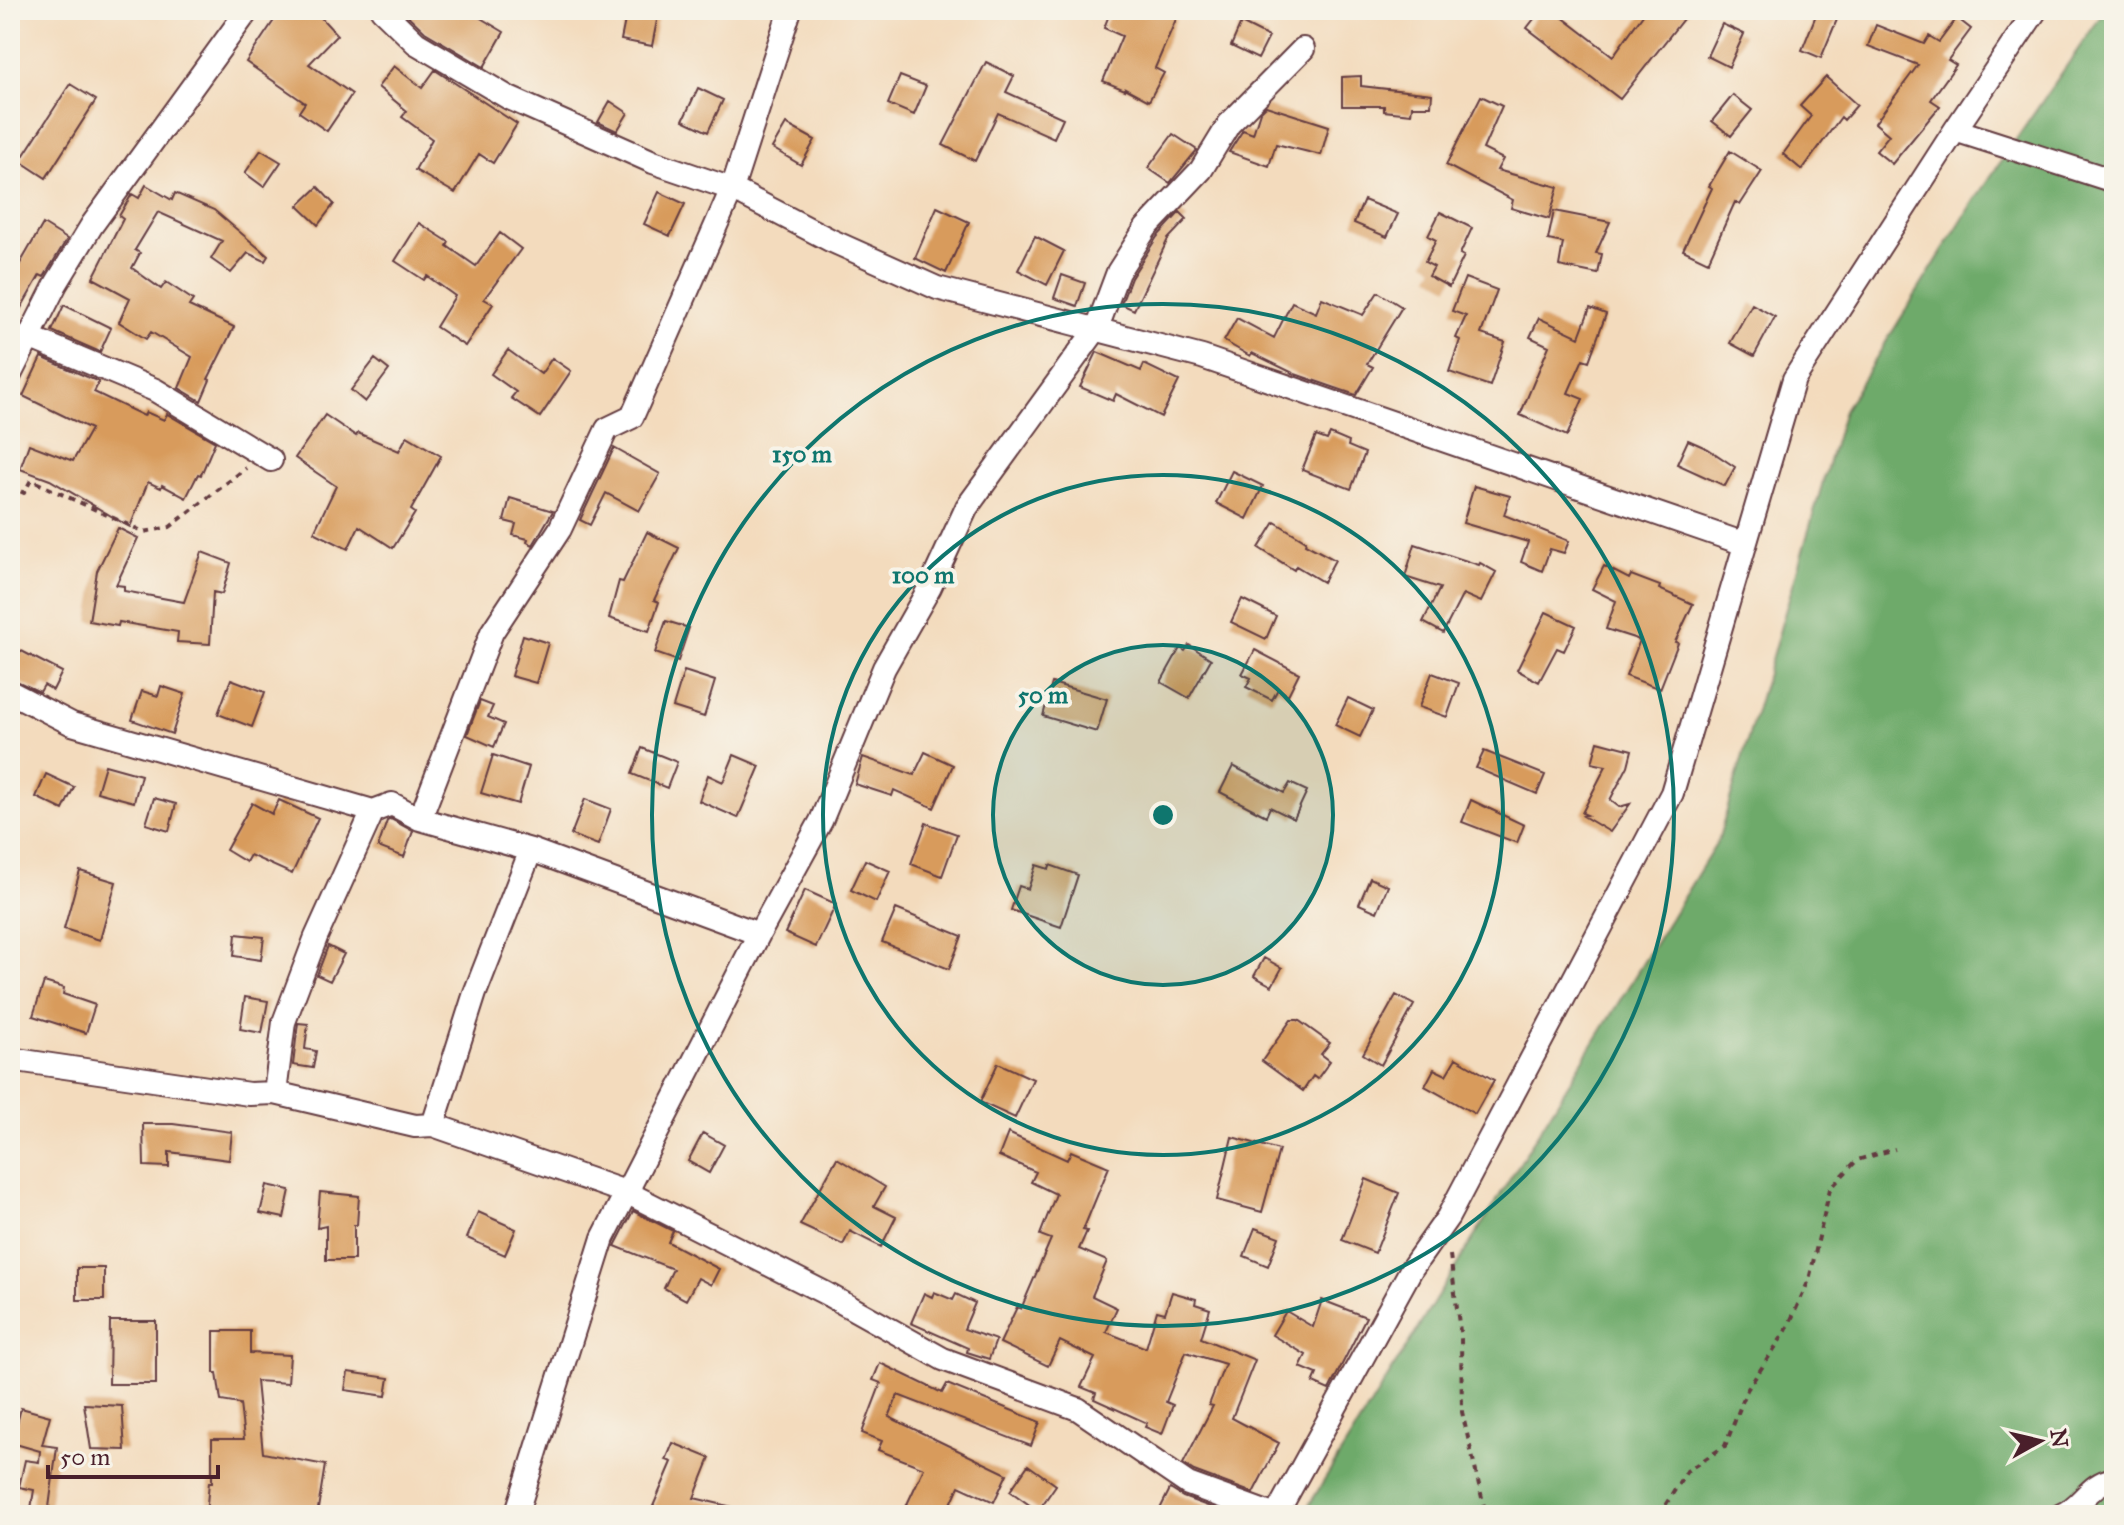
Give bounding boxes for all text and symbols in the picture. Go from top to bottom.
text: 150 m [772,439,833,469]
text: 100 m [892,560,955,590]
text: 50 m [1018,680,1069,710]
centre of rings [1149,801,1177,829]
north arrow [2000,1401,2080,1481]
text: N [2045,1427,2074,1450]
scale bar [48,1429,218,1479]
text: 50 m [60,1442,110,1472]

